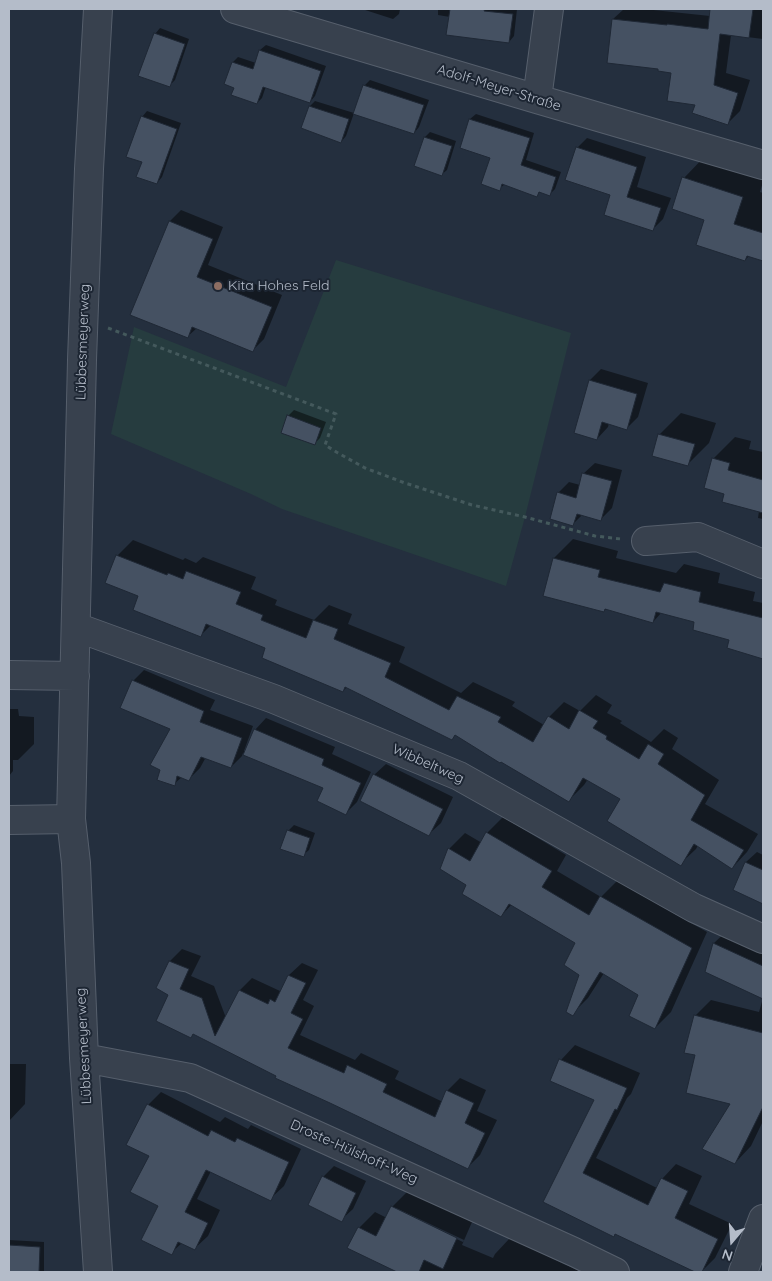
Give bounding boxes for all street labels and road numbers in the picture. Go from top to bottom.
street label: Adolf-Meyer-Straße [435,61,563,115]
street label: Lübbesmeyerweg [73,284,93,400]
street label: Wibbeltweg [389,741,467,787]
street label: Lübbesmeyerweg [73,987,95,1105]
street label: Droste-Hülshoff-Weg [288,1116,420,1188]

